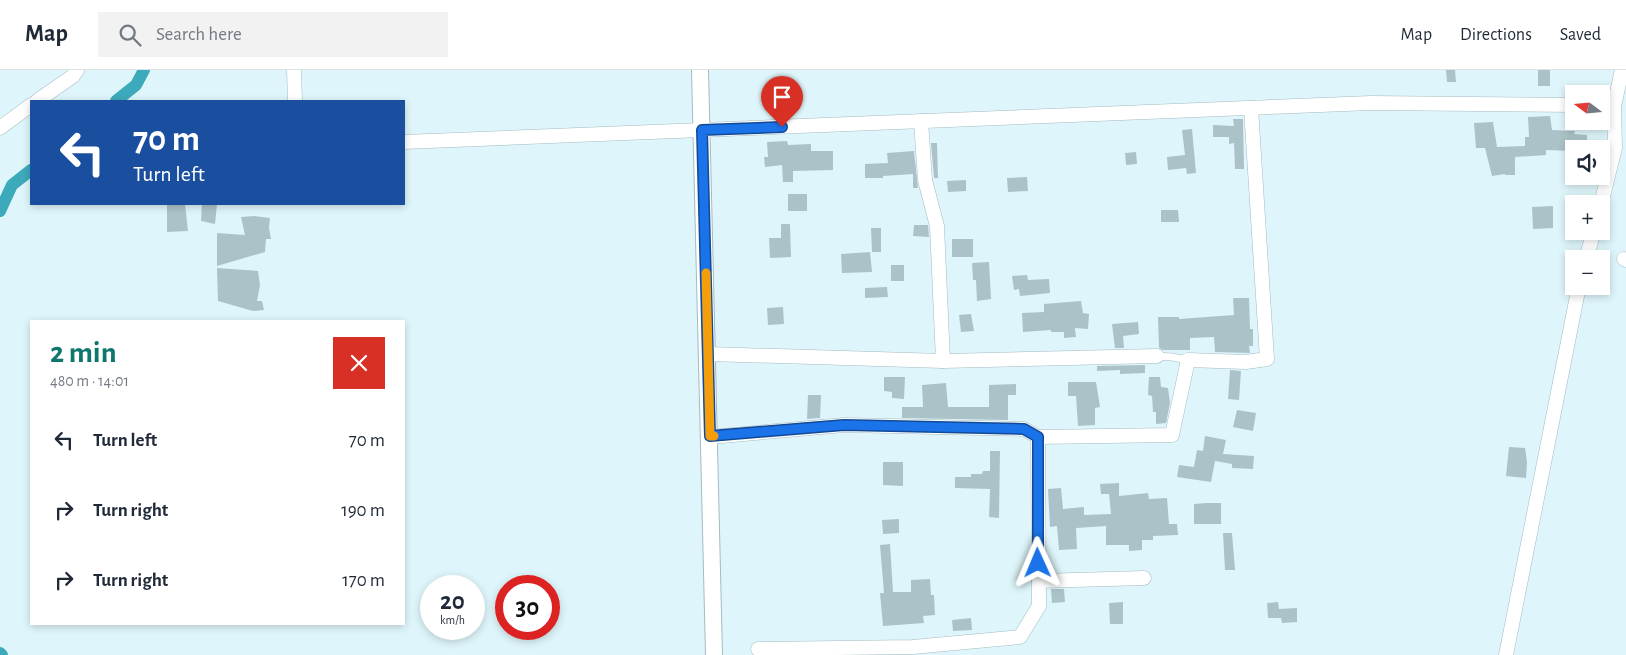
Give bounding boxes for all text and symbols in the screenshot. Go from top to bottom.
search box [98,12,448,57]
icon: search [116,21,144,49]
text: Map [25,22,68,46]
text: Search here [156,25,242,44]
text: Map [1401,26,1432,44]
text: Directions [1460,26,1532,44]
text: Saved [1560,26,1601,44]
pin [761,76,803,127]
icon: arrive [768,83,796,111]
north arrow [1565,85,1610,130]
map controls [1565,85,1610,295]
icon: left [50,120,115,185]
text: 70 m [133,122,200,157]
button: sound [1565,140,1610,185]
text: Turn left [133,163,205,185]
button: + [1565,195,1610,240]
button: − [1565,250,1610,295]
button: close [333,337,385,389]
text: 2 min [50,338,117,368]
text: 480 m · 14:01 [50,373,129,389]
icon: left [50,426,78,454]
text: Turn left [93,431,157,450]
text: 70 m [349,431,385,450]
icon: right [50,496,78,524]
text: Turn right [93,501,168,520]
text: 190 m [341,501,385,520]
position arrow [1011,536,1063,588]
icon: right [50,566,78,594]
text: Turn right [93,571,168,590]
text: 170 m [342,571,385,590]
speed limit sign: 30 [495,575,560,640]
text: 20 [440,589,465,614]
text: km/h [440,614,465,626]

